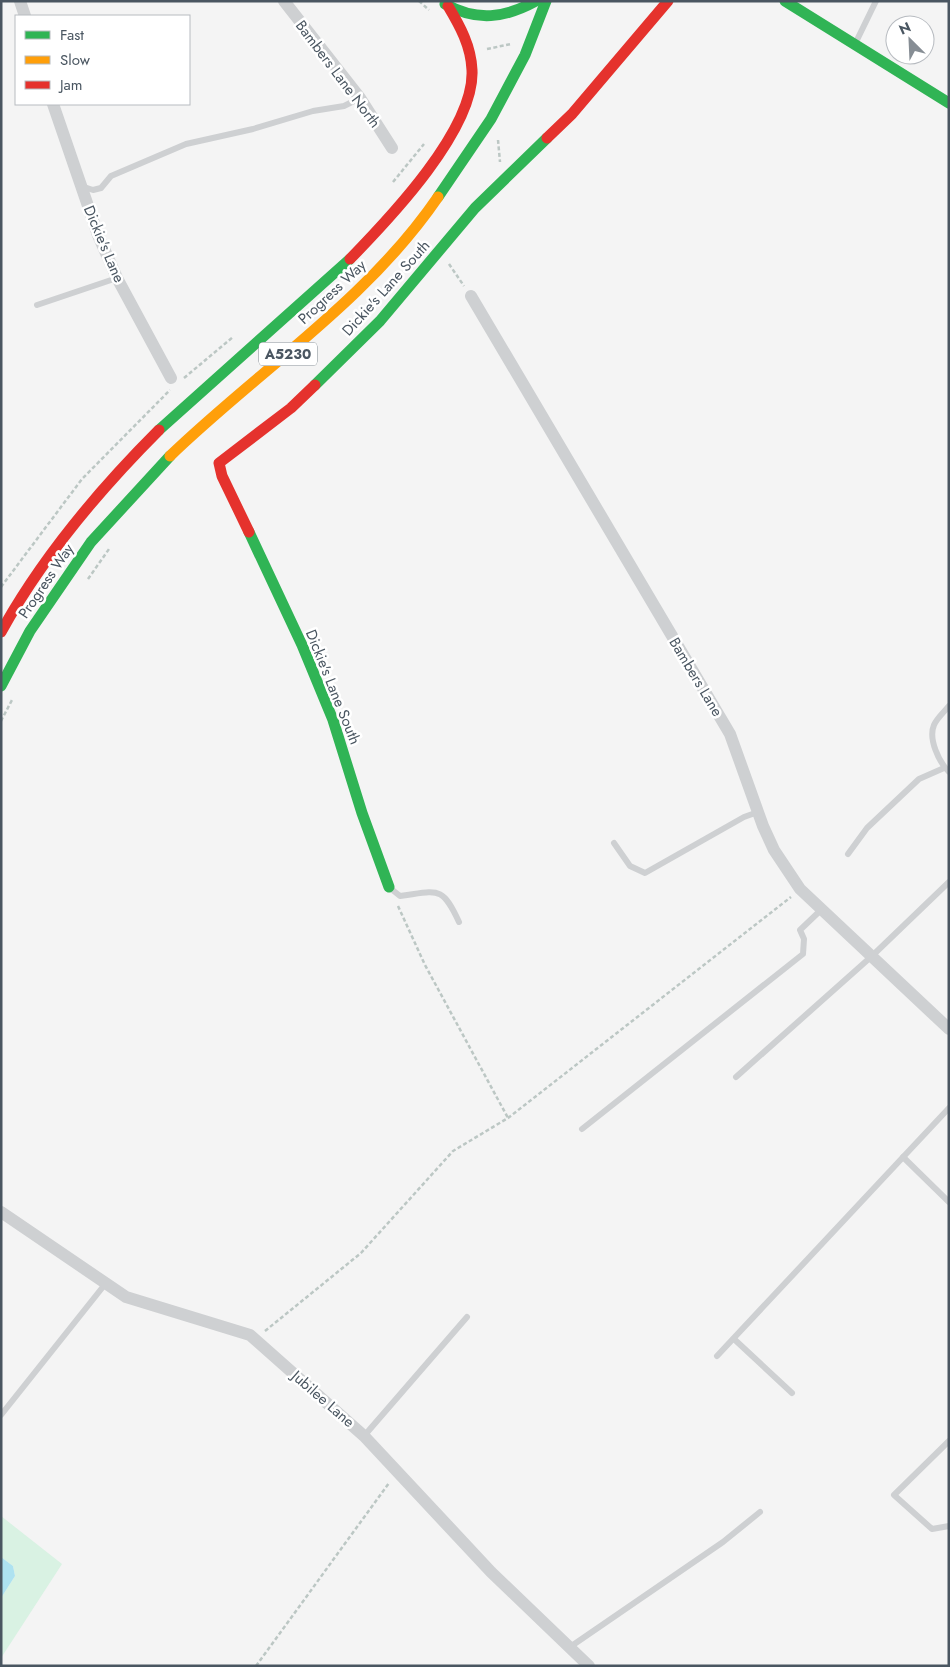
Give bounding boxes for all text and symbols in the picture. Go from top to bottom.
legend [15,15,190,105]
north arrow [885,15,935,65]
street label: Bambers Lane North [290,16,386,132]
text: N [896,17,914,40]
text: Fast [60,24,84,46]
text: Slow [60,49,91,71]
text: Jam [58,74,83,96]
street label: Dickie's Lane [78,202,130,286]
street label: Dickie's Lane South [337,235,435,341]
street label: Progress Way [293,254,371,329]
road number: A5230 [259,342,317,366]
street label: Progress Way [13,539,79,623]
street label: Dickie's Lane South [300,626,366,748]
street label: Bambers Lane [664,633,728,721]
street label: Jubilee Lane [285,1364,359,1433]

